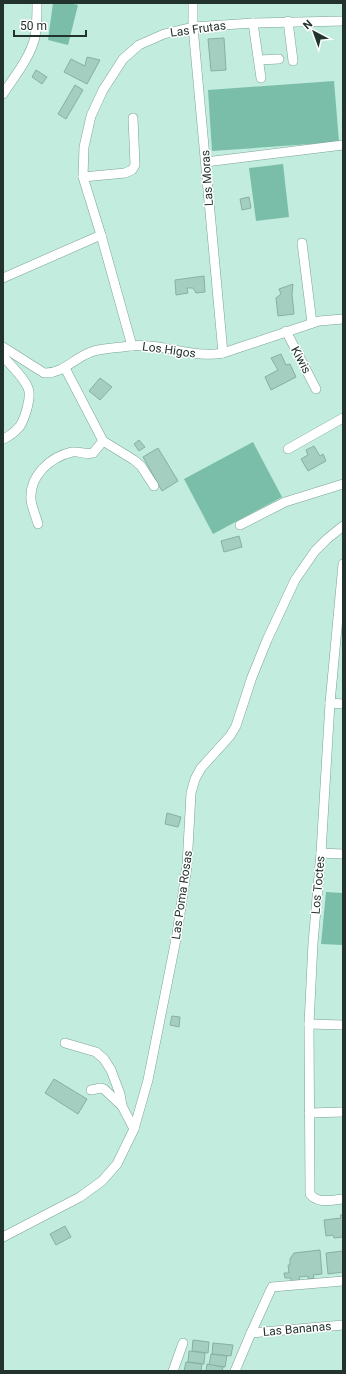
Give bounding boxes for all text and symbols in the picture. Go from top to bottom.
scale bar [14,12,86,38]
north arrow [294,12,334,52]
text: N [301,17,315,32]
street label: Las Frutas [169,18,227,40]
text: 50 m [20,19,47,33]
street label: Las Moras [198,150,216,206]
street label: Los Higos [141,339,197,361]
street label: Kiwis [288,344,314,376]
street label: Las Poma Rosas [169,850,195,940]
street label: Los Toctes [308,855,328,915]
street label: Las Bananas [262,1319,332,1339]

